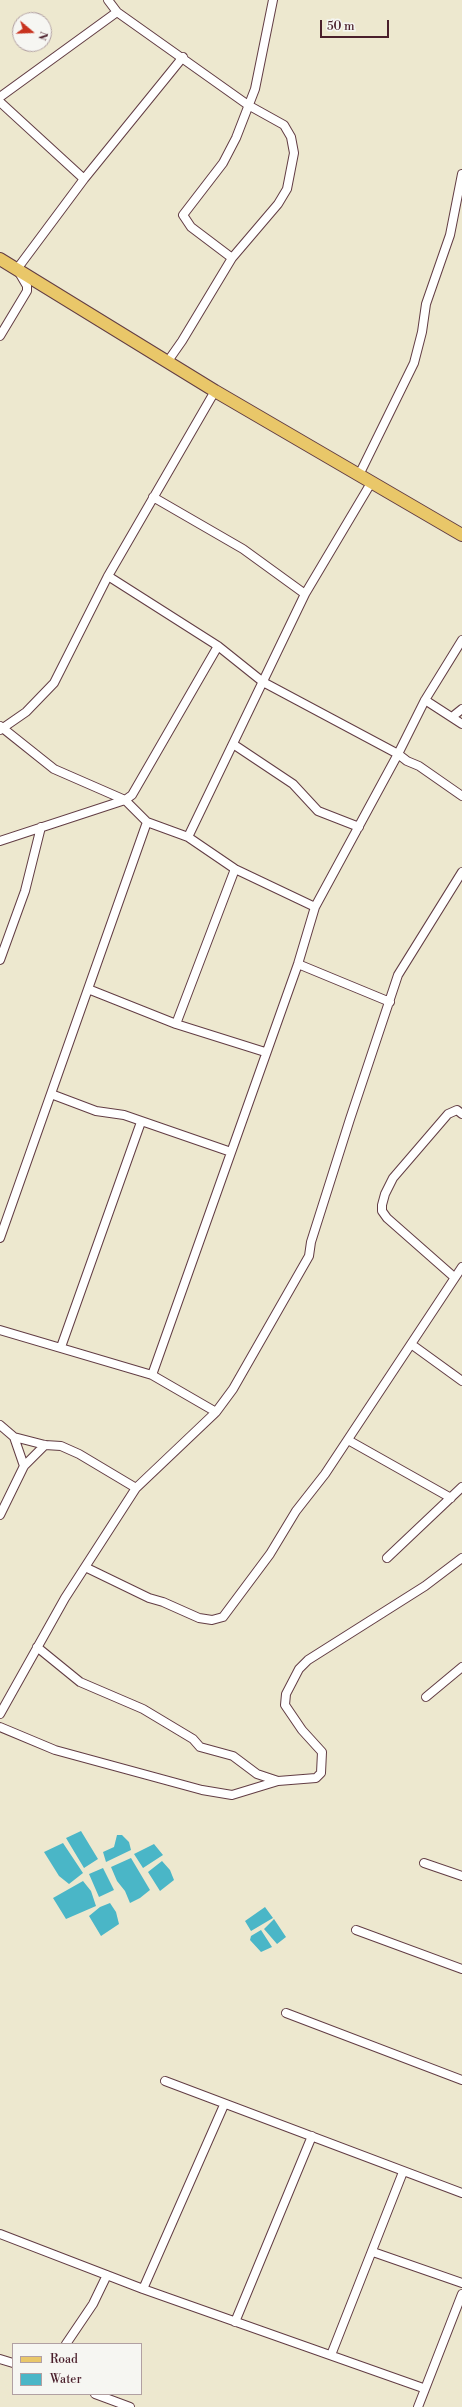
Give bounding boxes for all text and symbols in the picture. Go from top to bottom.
north arrow [12,12,52,52]
scale bar [322,12,391,38]
text: 50 m [327,19,355,34]
text: N [34,29,50,42]
legend [12,2343,142,2395]
text: Road [50,2352,78,2367]
text: Water [50,2372,82,2387]

